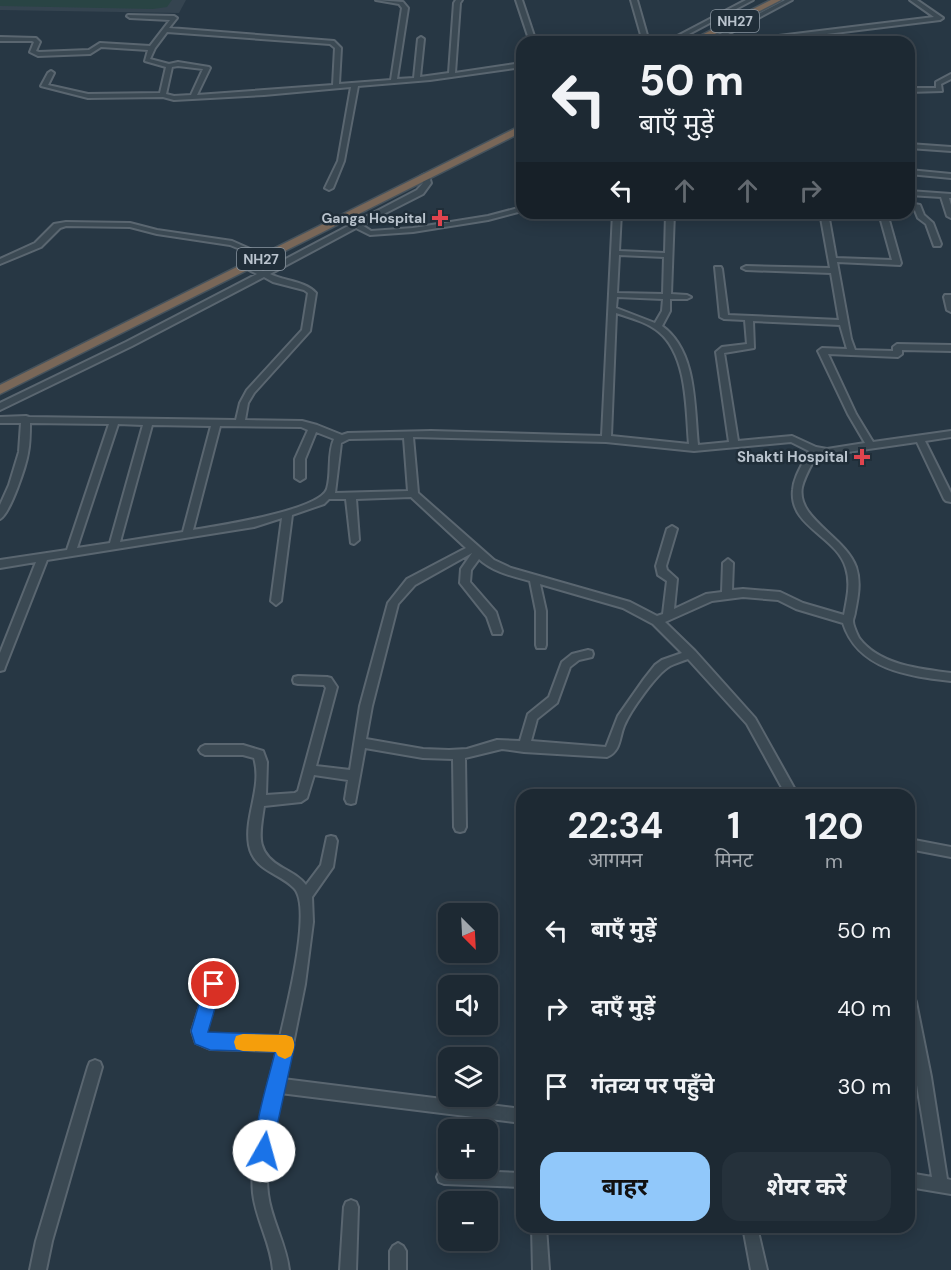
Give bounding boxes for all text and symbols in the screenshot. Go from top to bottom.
road number: NH27 [711,10,759,32]
text: 50 m [639,53,744,108]
icon: left [540,60,618,138]
text: बाएँ मुड़ें [639,106,714,141]
icon: left [605,174,638,207]
icon: ahead [668,174,701,207]
icon: ahead [731,174,764,207]
icon: right [794,174,827,207]
place label: Ganga Hospital [321,209,426,227]
marker: Ganga Hospital [431,209,449,227]
road number: NH27 [237,248,285,270]
place label: Shakti Hospital [737,447,848,467]
marker: Shakti Hospital [853,448,871,466]
text: 22:34 [567,802,663,849]
text: 1 [727,802,740,849]
text: 120 [804,803,864,850]
text: आगमन [588,847,643,873]
text: मिनट [715,847,753,873]
text: m [825,848,843,874]
north arrow [438,903,498,963]
map controls [438,903,498,1251]
icon: left [540,914,573,947]
text: बाएँ मुड़ें [591,915,657,944]
text: 50 m [837,916,891,945]
pin [188,958,239,1009]
icon: arrive [197,967,230,1000]
button: sound [438,975,498,1035]
icon: right [540,992,573,1025]
text: दाएँ मुड़ें [591,993,655,1022]
text: 40 m [837,994,891,1023]
button: layers [438,1047,498,1107]
icon: arrive [540,1070,573,1103]
text: गंतव्य पर पहुँचे [591,1071,714,1100]
text: 30 m [837,1072,891,1101]
position arrow [232,1119,296,1183]
button: + [438,1119,498,1179]
button: बाहर [540,1152,710,1221]
button: शेयर करें [722,1152,891,1221]
button: − [438,1191,498,1251]

